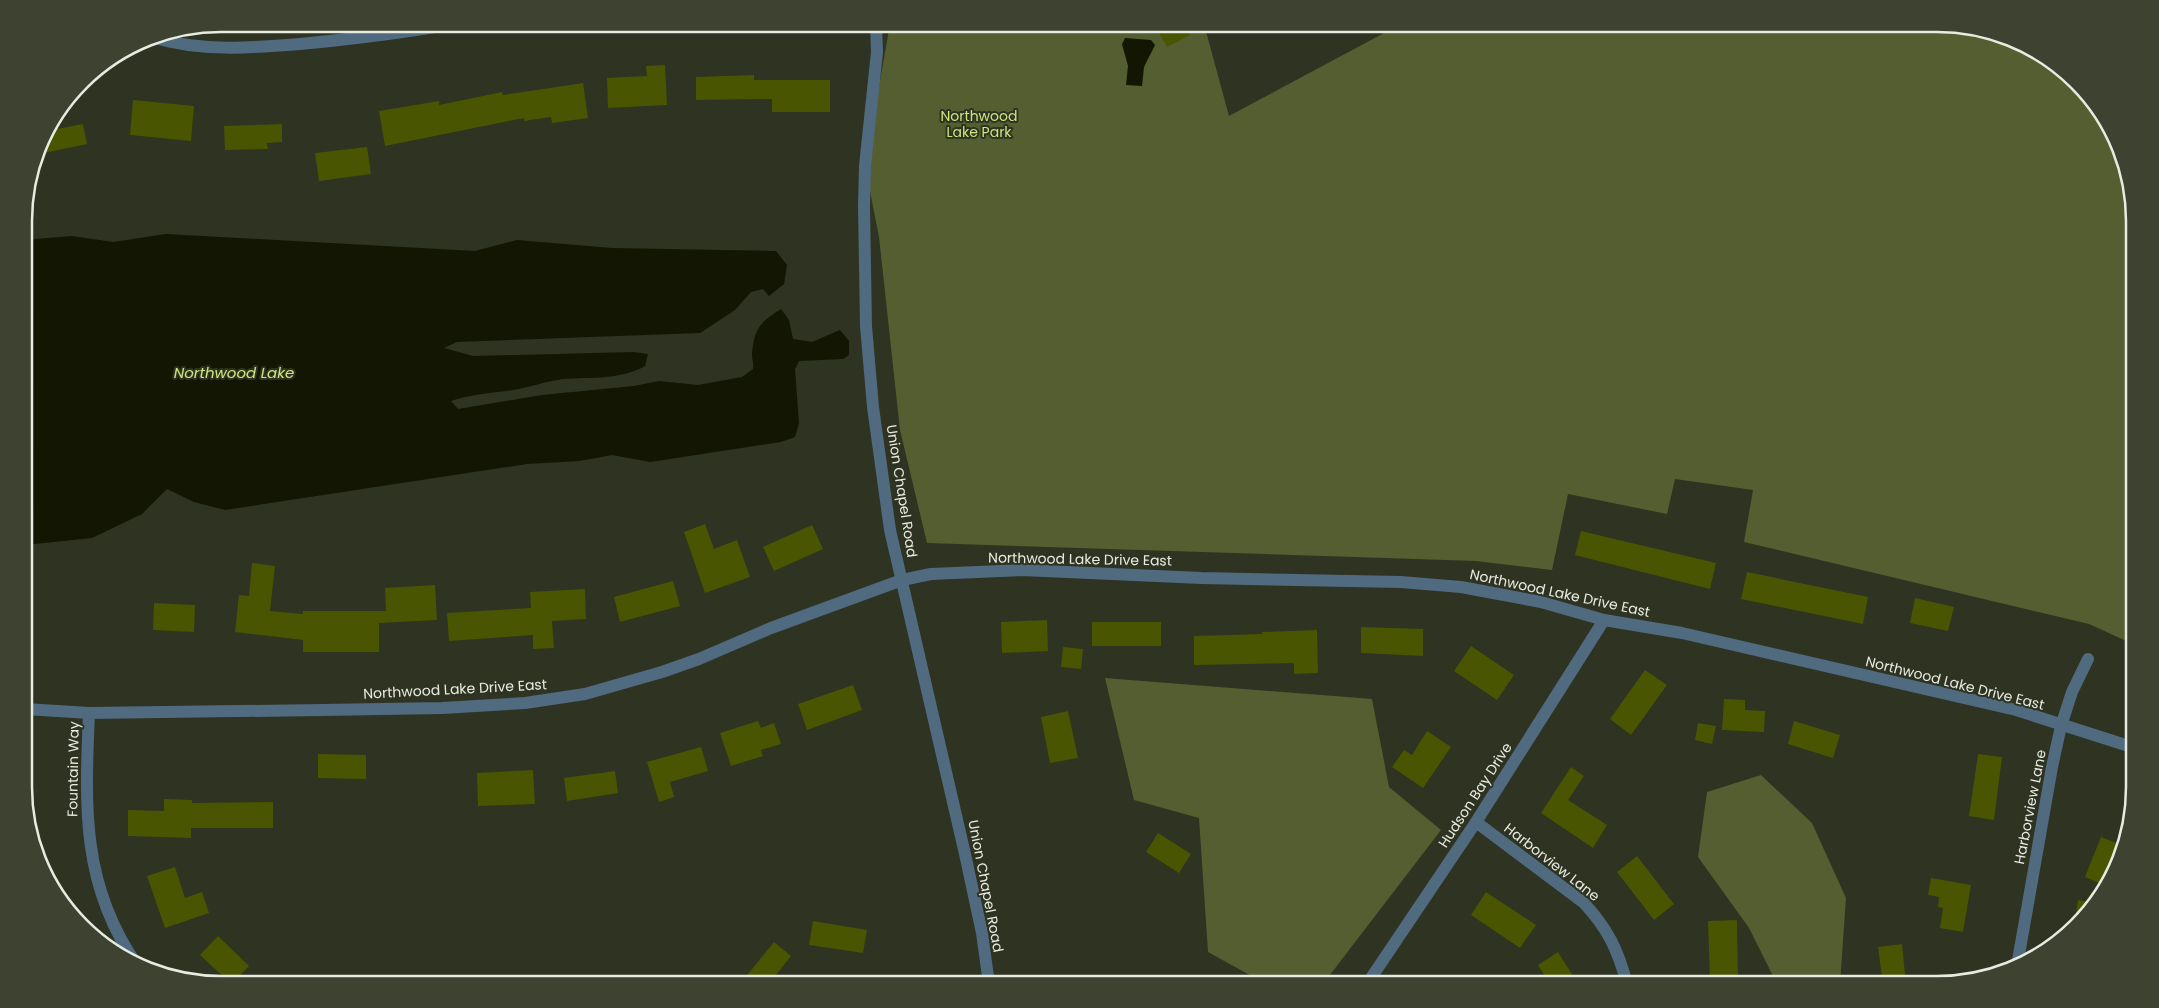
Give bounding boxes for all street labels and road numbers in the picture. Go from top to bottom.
street label: Union Chapel Road [882,423,922,559]
street label: Northwood Lake Drive East [988,547,1172,571]
street label: Northwood Lake Drive East [1468,564,1652,622]
street label: Northwood Lake Drive East [1863,651,2047,715]
street label: Northwood Lake Drive East [363,674,547,704]
street label: Fountain Way [62,721,84,817]
street label: Hudson Bay Drive [1433,738,1517,852]
street label: Harborview Lane [2009,748,2051,866]
street label: Union Chapel Road [963,818,1009,954]
street label: Harborview Lane [1500,818,1604,906]

